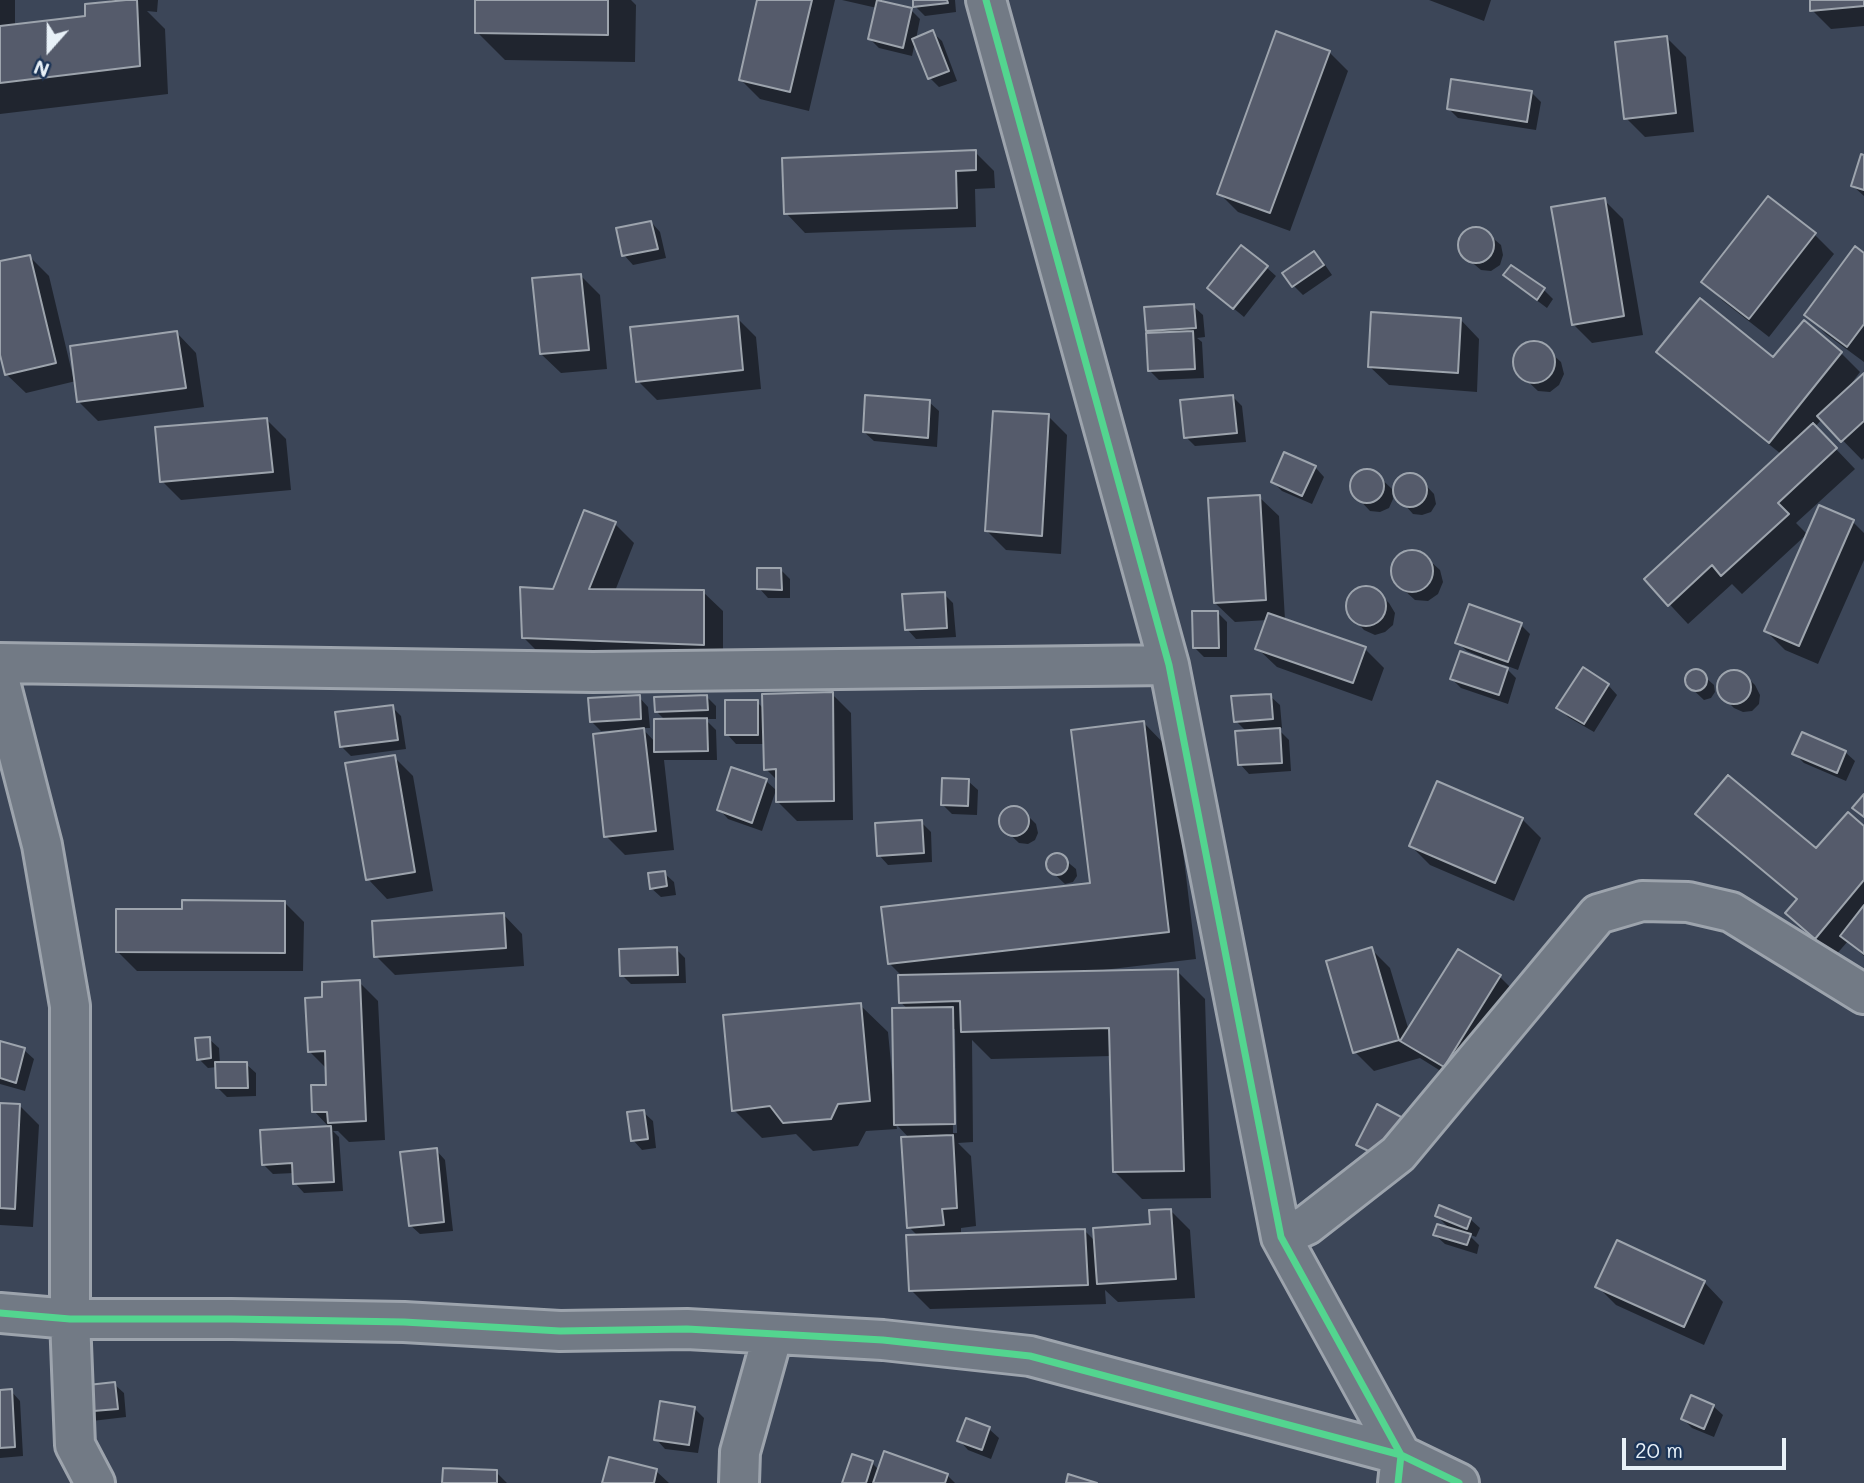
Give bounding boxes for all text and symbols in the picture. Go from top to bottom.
north arrow [14,14,84,84]
text: N [30,55,53,83]
scale bar [1626,1424,1790,1468]
text: 20 m [1635,1436,1683,1463]

